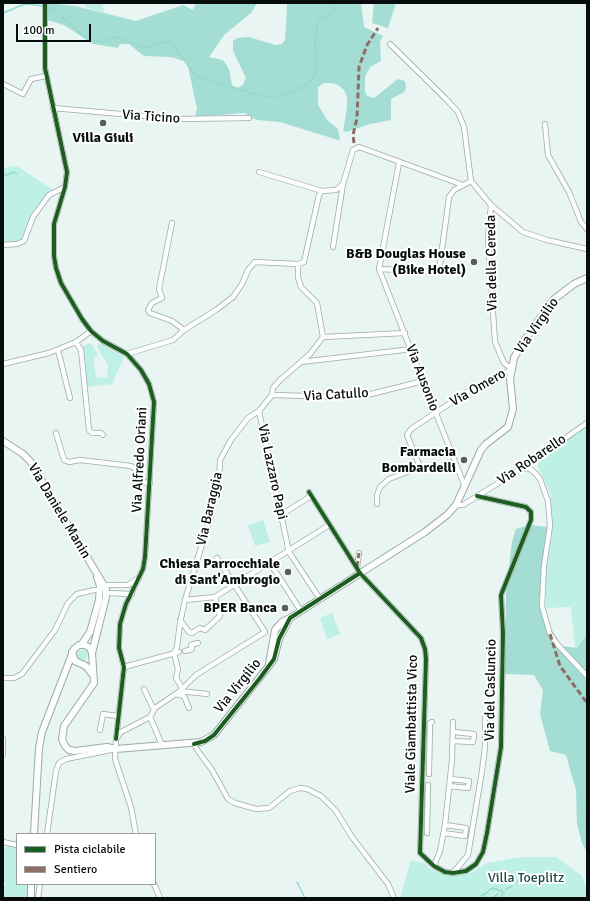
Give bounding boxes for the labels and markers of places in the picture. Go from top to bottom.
marker: Villa Giuli [98,118,108,128]
place label: Villa Giuli [73,130,133,146]
place label: B&B Douglas House (Bike Hotel) [346,246,466,278]
marker: B&B Douglas House (Bike Hotel) [469,257,479,267]
place label: Farmacia Bombardelli [382,444,456,476]
marker: Farmacia Bombardelli [459,455,469,465]
place label: Chiesa Parrocchiale di Sant'Ambrogio [160,556,280,588]
marker: Chiesa Parrocchiale di Sant'Ambrogio [283,567,293,577]
place label: BPER Banca [203,600,277,616]
marker: BPER Banca [280,603,290,613]

